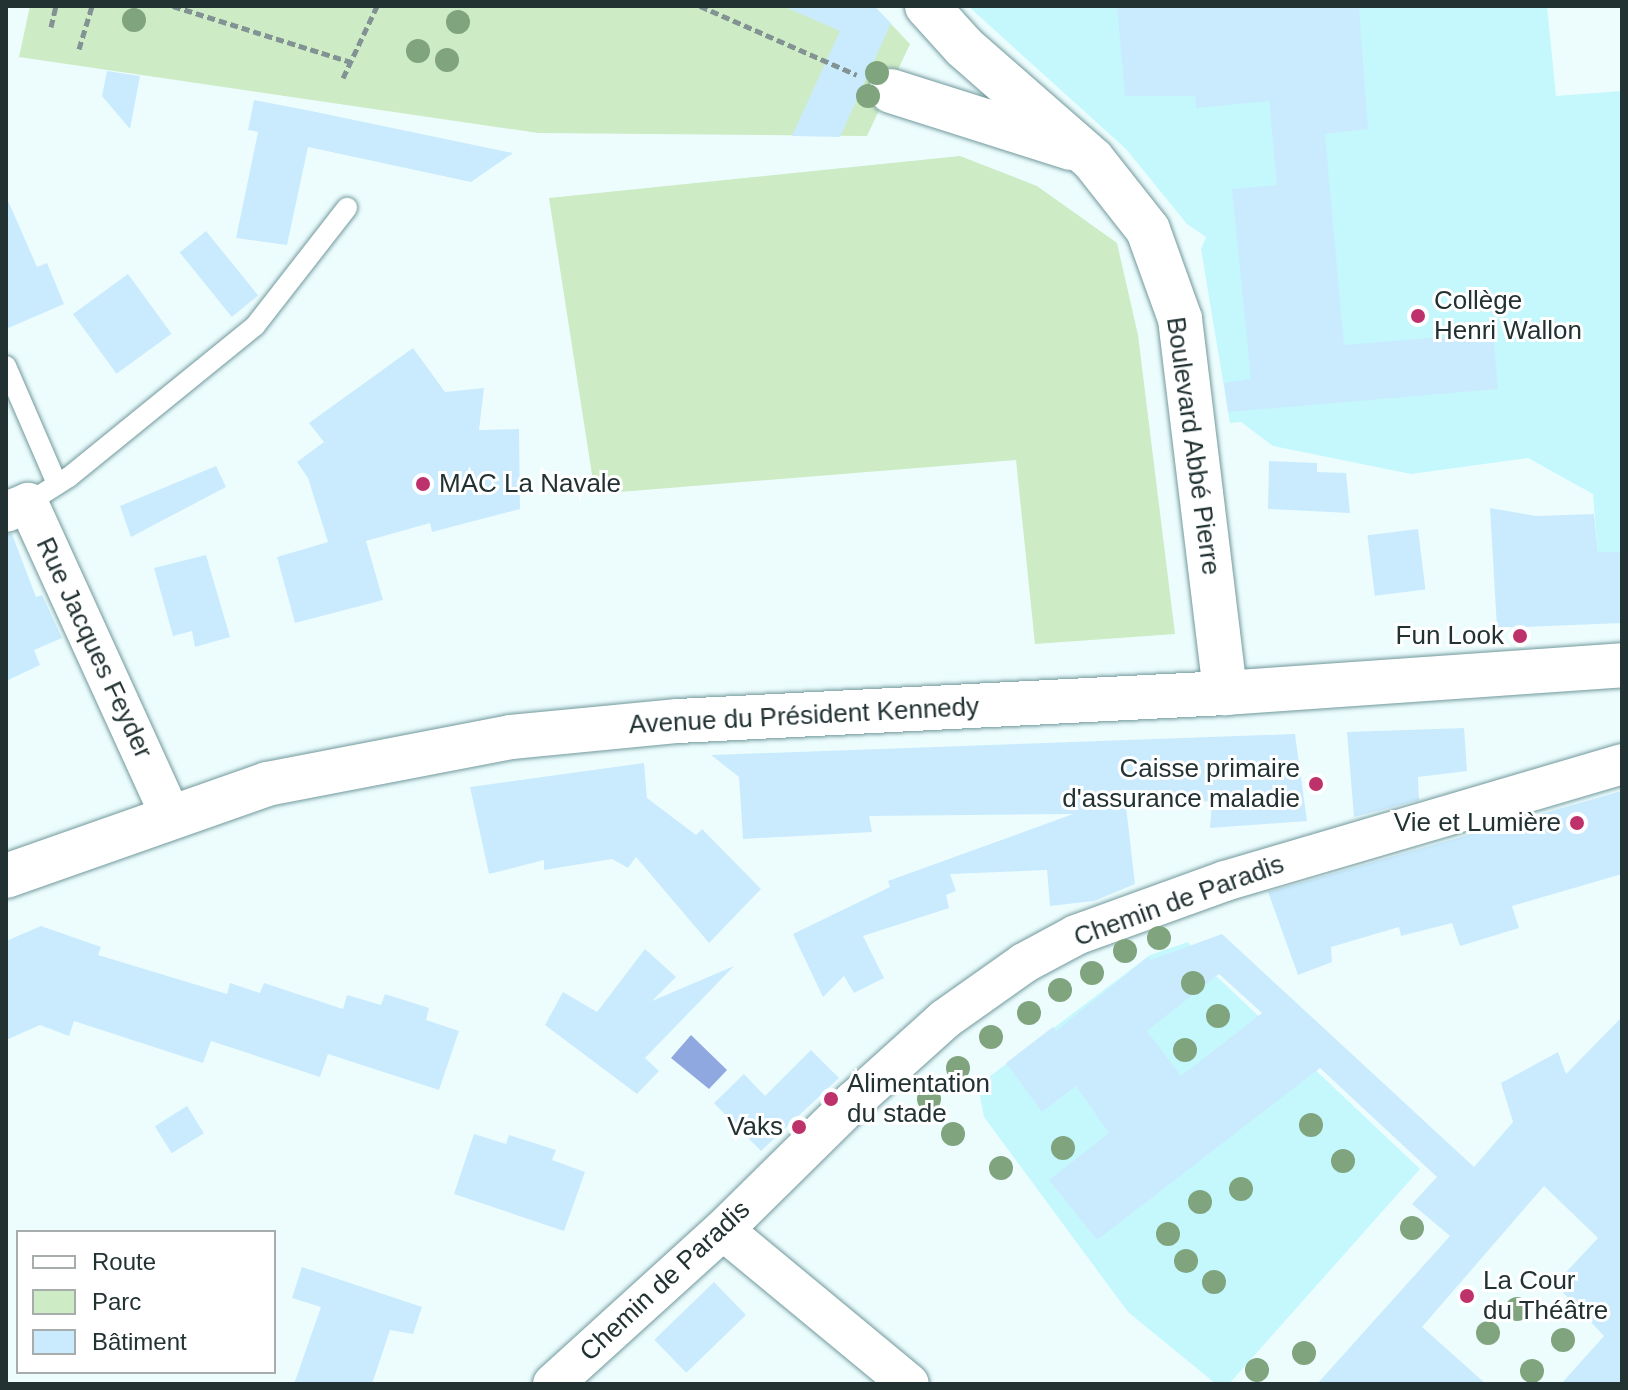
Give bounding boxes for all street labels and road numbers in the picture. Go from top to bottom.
street label: Boulevard Abbé Pierre [1159,314,1227,578]
street label: Rue Jacques Feyder [29,533,159,763]
street label: Avenue du Président Kennedy [628,691,980,741]
street label: Chemin de Paradis [1070,849,1288,953]
street label: Chemin de Paradis [574,1194,756,1368]

